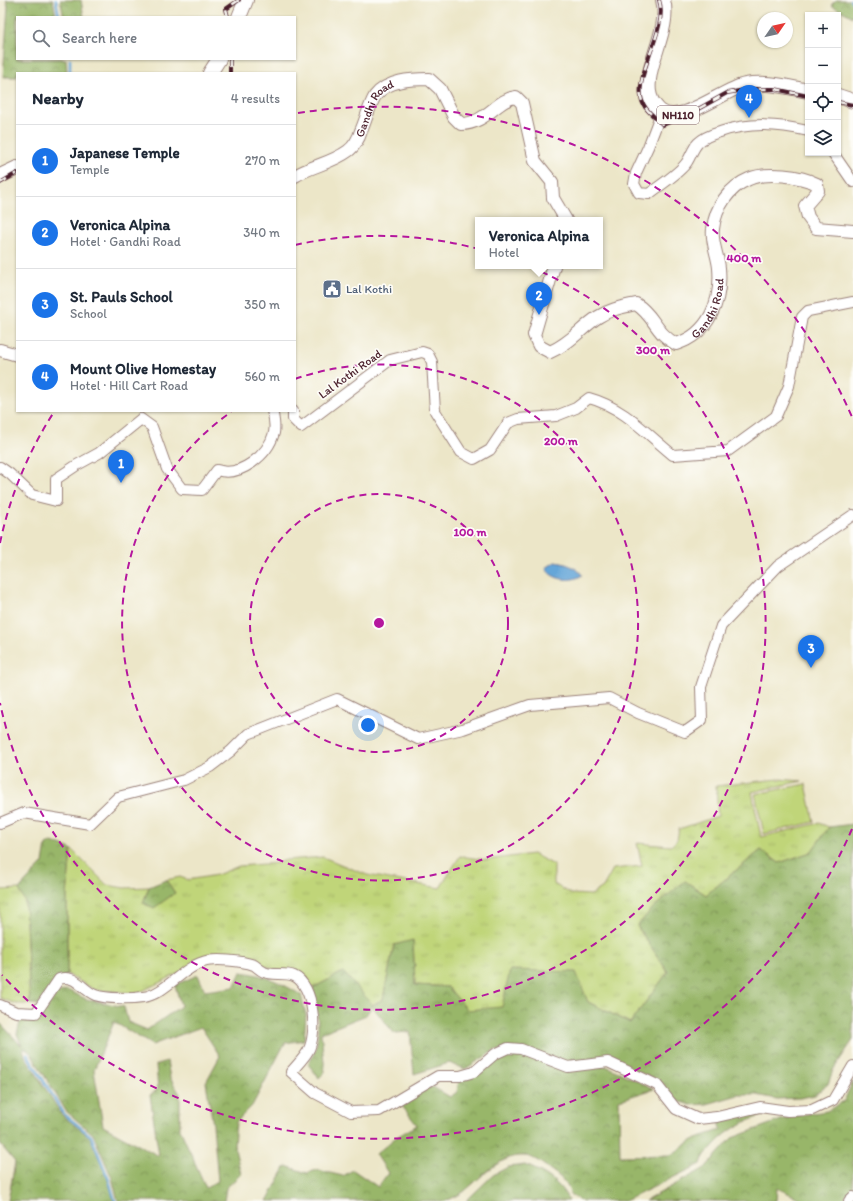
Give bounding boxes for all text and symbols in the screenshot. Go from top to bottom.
north arrow [757,12,793,48]
map controls [805,12,841,156]
button: + [805,12,841,48]
search box [16,16,296,60]
icon: search [30,27,52,49]
text: Search here [62,29,137,47]
button: − [805,48,841,84]
street label: Gandhi Road [352,77,396,139]
button: locate [805,84,841,120]
pin: 4 [736,85,762,118]
text: Nearby [32,88,84,108]
text: 4 results [231,91,280,106]
road number: NH110 [657,106,699,124]
button: layers [805,120,841,156]
text: Japanese Temple [70,144,180,162]
text: 1 [42,153,48,168]
text: 270 m [245,153,280,168]
text: Temple [70,162,109,177]
text: Veronica Alpina [70,216,170,234]
popup [475,217,603,269]
text: 2 [42,225,48,240]
text: 340 m [243,225,280,240]
text: Veronica Alpina [489,227,589,245]
text: Hotel · Gandhi Road [70,234,181,249]
text: Hotel [489,245,519,260]
text: 400 m [727,251,762,265]
public building icon: Lal Kothi [321,278,343,300]
street label: Gandhi Road [688,278,726,342]
place label: Lal Kothi [346,282,392,296]
pin: 2 [526,282,552,315]
text: St. Pauls School [70,288,173,306]
text: 3 [41,297,49,312]
text: 350 m [244,297,280,312]
text: School [70,306,107,321]
text: 300 m [636,343,671,357]
street label: Lal Kothi Road [316,346,385,402]
text: Mount Olive Homestay [70,360,216,378]
text: 4 [41,369,49,384]
text: 560 m [244,369,280,384]
text: Hotel · Hill Cart Road [70,378,188,393]
text: 200 m [544,434,579,448]
pin: 1 [108,450,134,483]
text: 100 m [453,525,487,539]
centre of rings [372,616,386,630]
pin: 3 [798,635,824,668]
your location [358,715,378,735]

